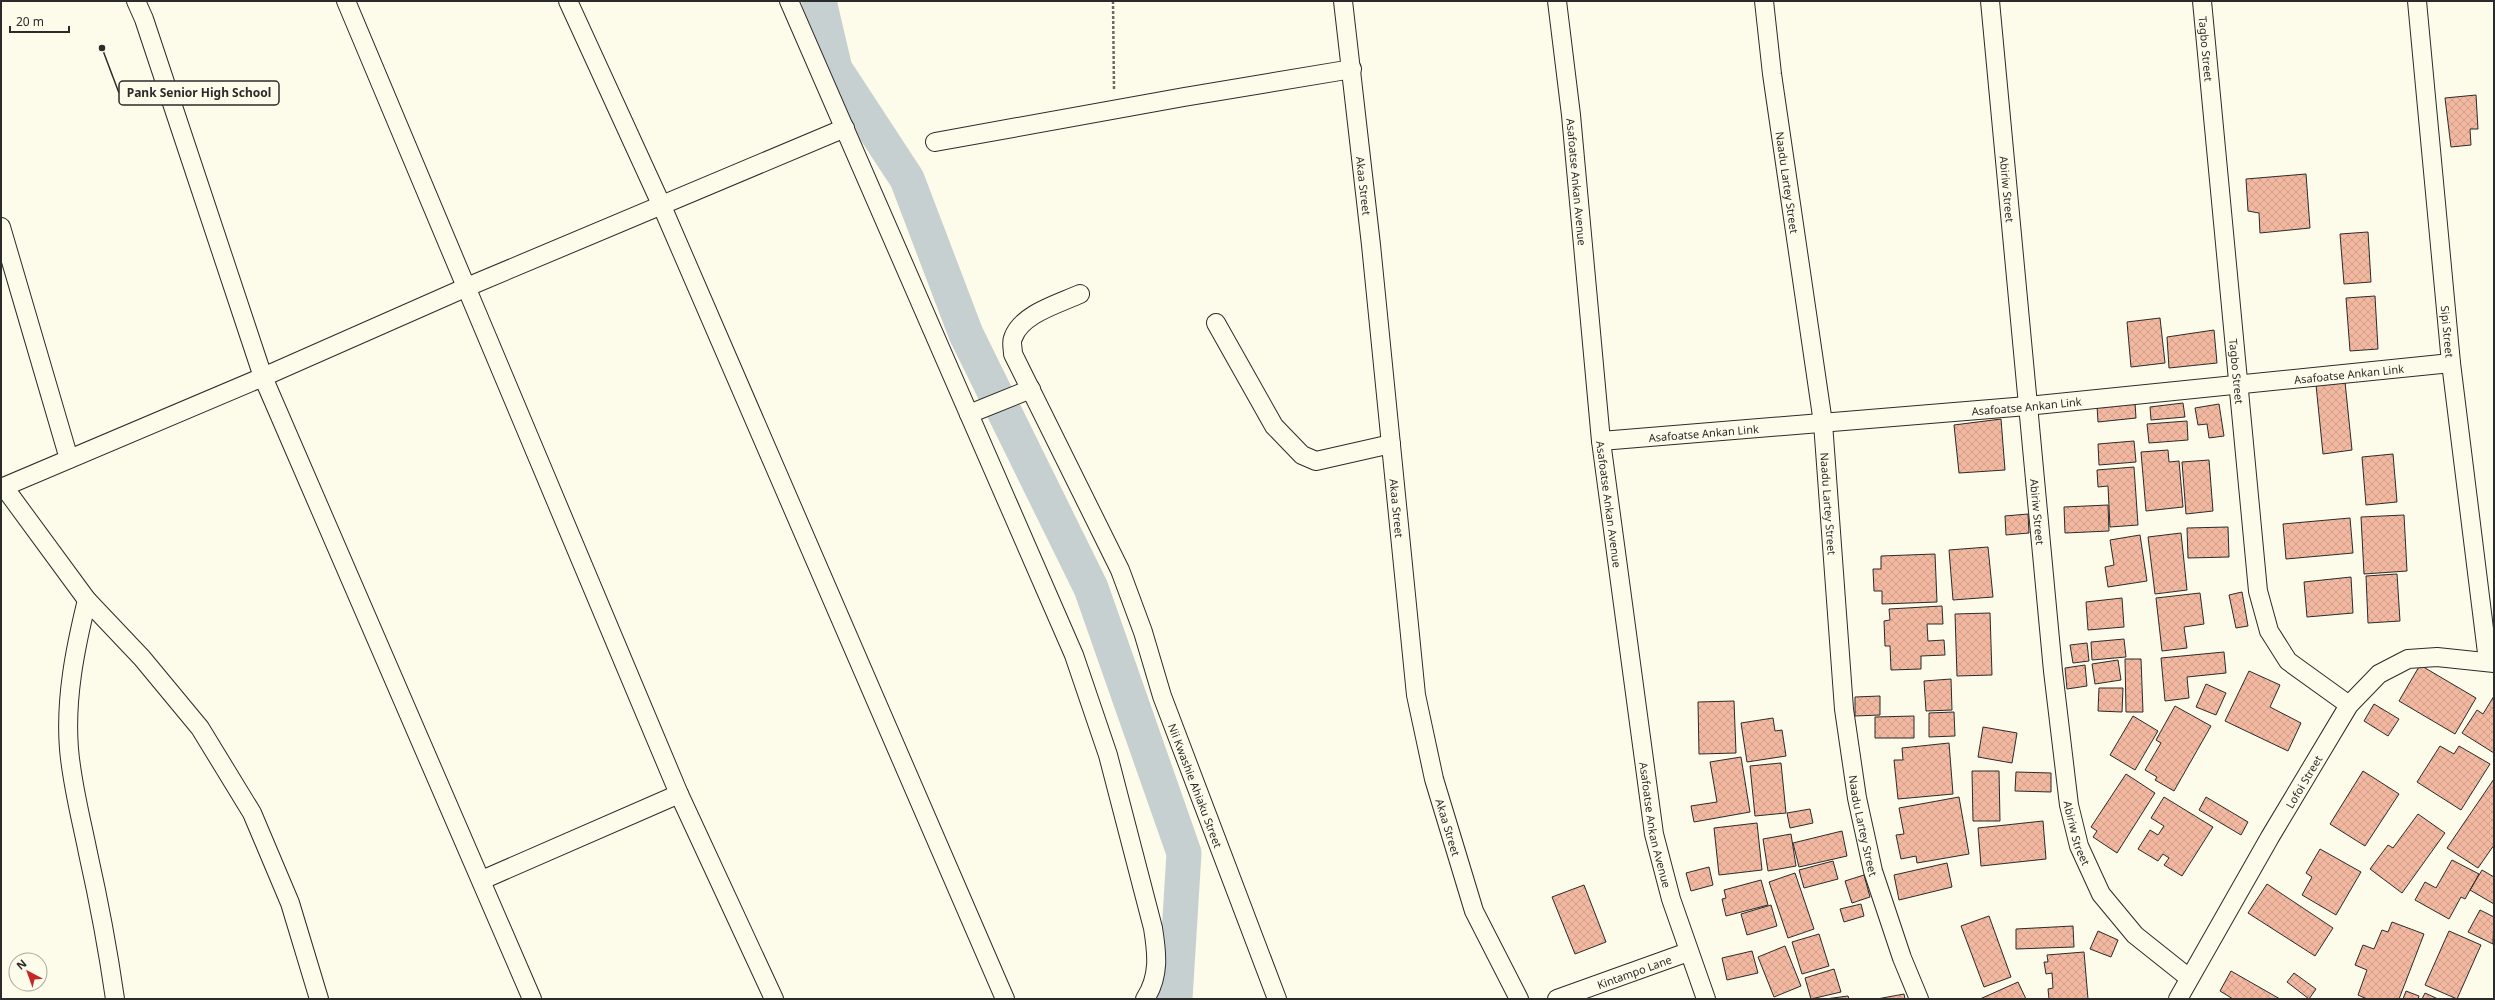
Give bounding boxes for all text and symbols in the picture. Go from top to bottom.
scale bar [10,8,69,34]
text: 20 m [16,13,44,30]
street label: Tagbo Street [2196,16,2217,82]
callout: Pank Senior High School [119,81,279,105]
text: Pank Senior High School [127,84,271,101]
street label: Asafoatse Ankan Avenue [1564,118,1590,246]
street label: Naadu Lartey Street [1773,130,1803,234]
street label: Abiriw Street [1997,155,2018,223]
street label: Akaa Street [1353,156,1375,216]
street label: Sipi Street [2438,305,2458,358]
street label: Tagbo Street [2227,338,2248,405]
street label: Asafoatse Ankan Link [2293,360,2405,386]
street label: Asafoatse Ankan Link [1971,393,2082,418]
street label: Asafoatse Ankan Link [1648,421,1759,445]
street label: Asafoatse Ankan Avenue [1594,440,1625,568]
street label: Naadu Lartey Street [1818,452,1840,556]
street label: Akaa Street [1387,478,1408,538]
street label: Abiriw Street [2027,478,2049,545]
street label: Nii Kwashie Ahiaku Street [1166,721,1226,850]
street label: Lofoi Street [2282,752,2325,811]
street label: Asafoatse Ankan Avenue [1637,761,1675,889]
street label: Naadu Lartey Street [1846,774,1882,878]
street label: Akaa Street [1433,797,1464,857]
street label: Abiriw Street [2061,800,2094,867]
street label: Kintampo Lane [1595,951,1674,992]
north arrow [8,952,48,992]
text: N [13,955,29,973]

